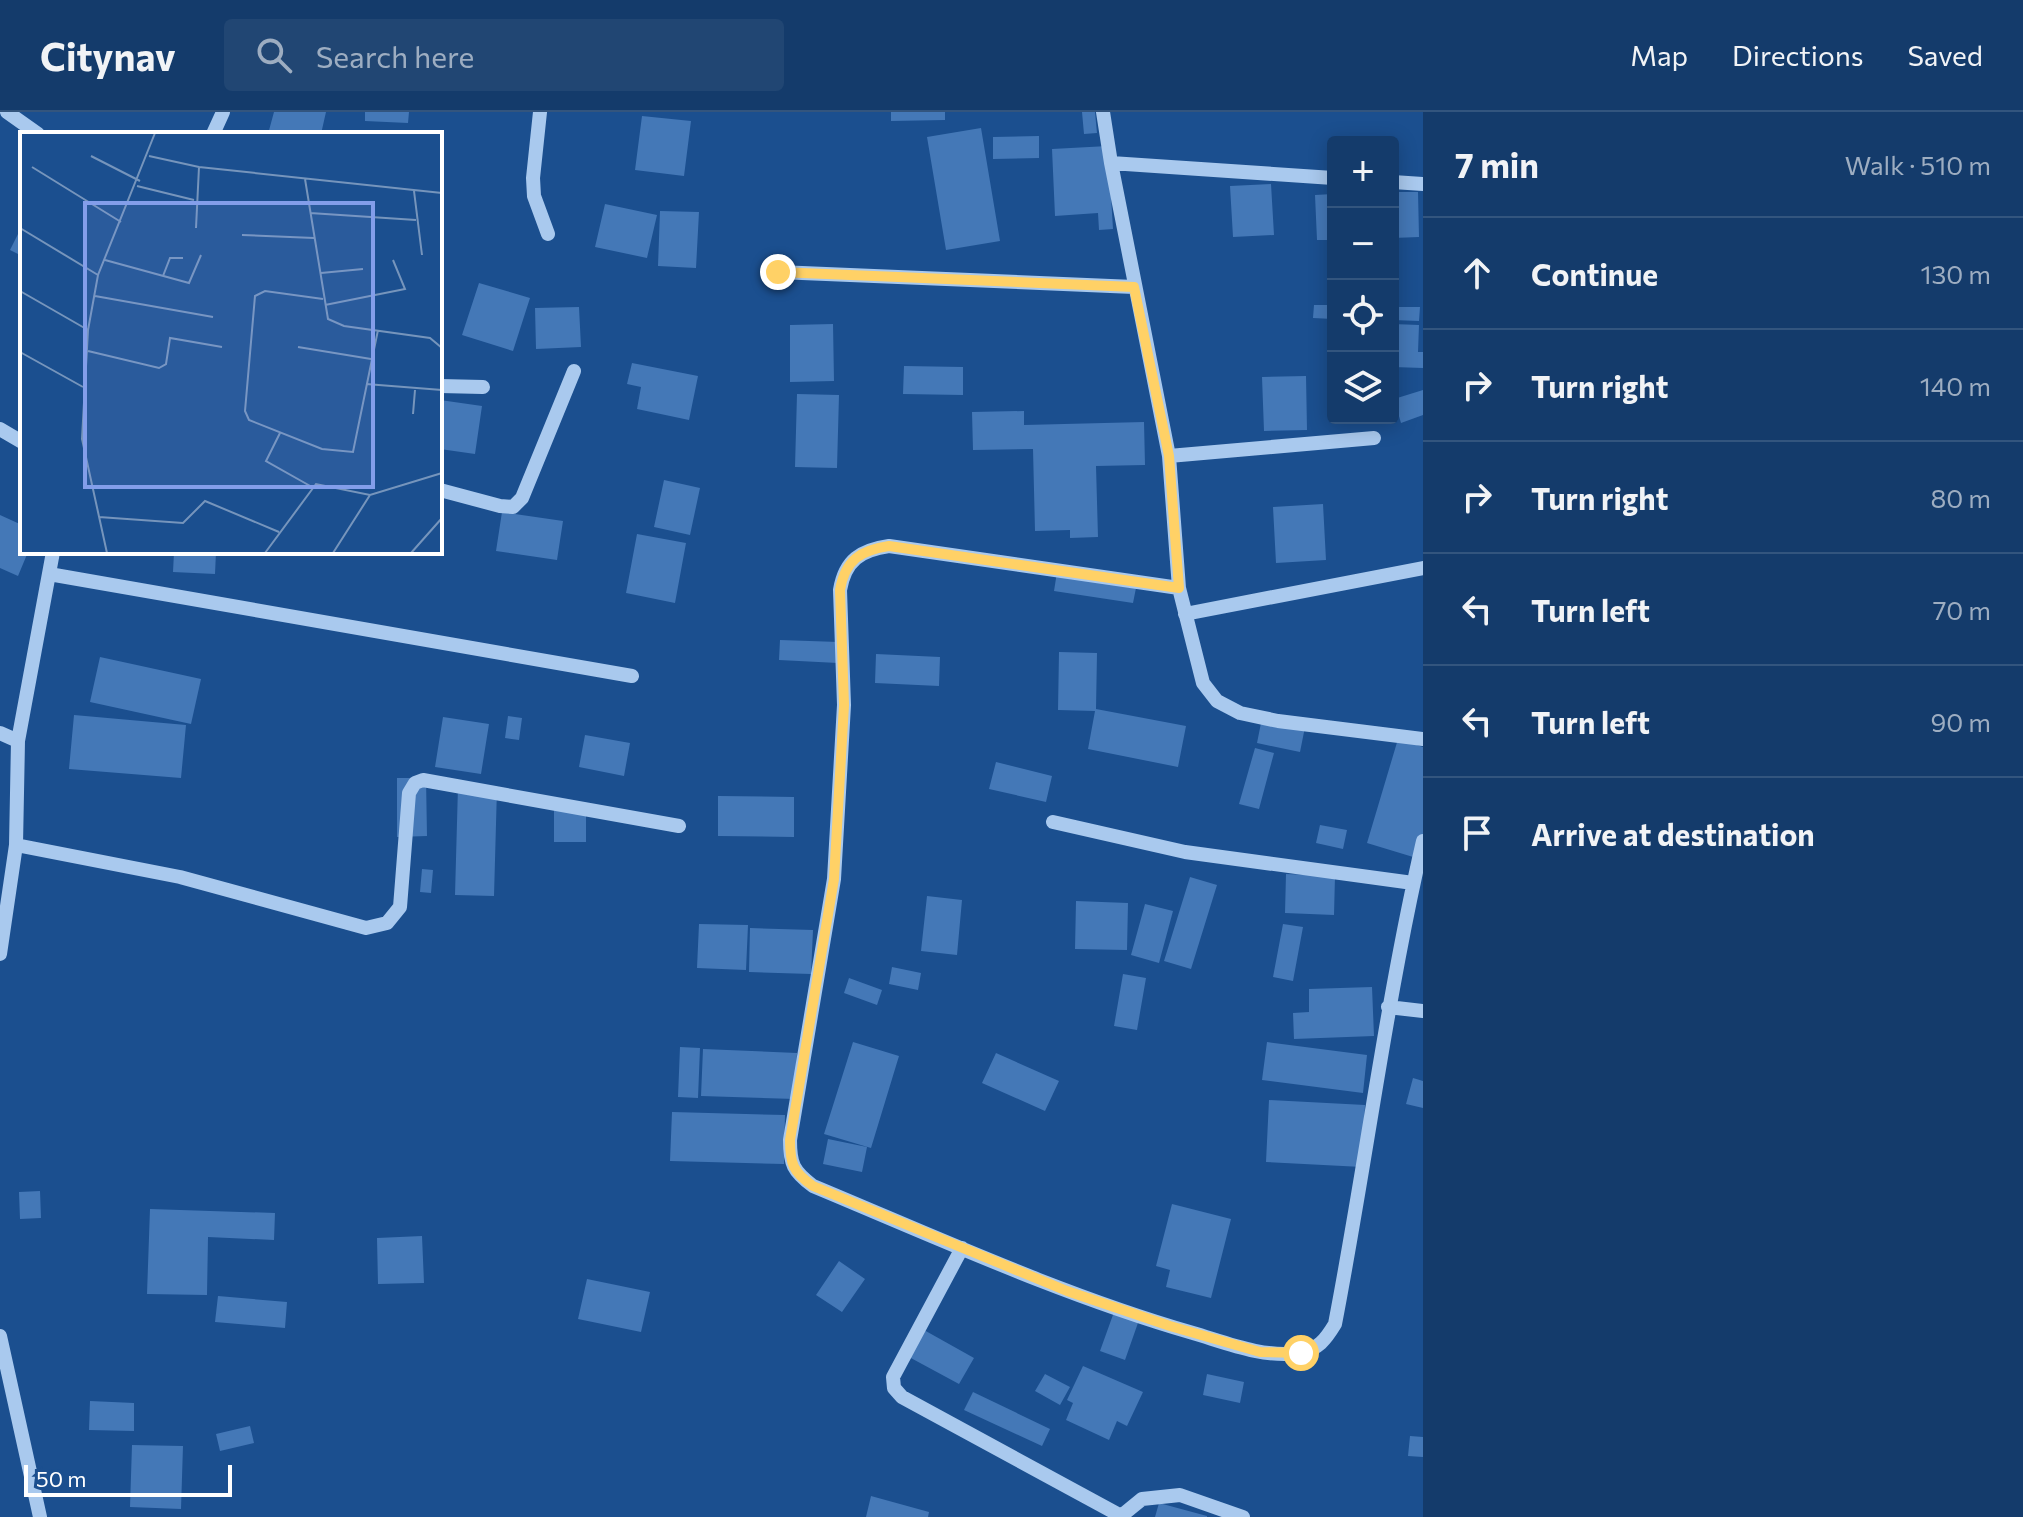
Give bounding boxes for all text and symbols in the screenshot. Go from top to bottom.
search box [224,19,784,91]
text: Citynav [40,32,176,79]
icon: search [252,33,296,77]
text: Search here [316,37,474,74]
text: Map [1630,38,1688,72]
text: Directions [1732,38,1863,72]
text: Saved [1907,38,1983,72]
inset map [20,132,442,554]
map controls [1327,136,1399,424]
button: + [1327,136,1399,208]
text: 7 min [1455,143,1539,185]
text: Walk · 510 m [1845,149,1991,180]
button: − [1327,208,1399,280]
icon: ahead [1455,251,1499,295]
route end [760,254,796,290]
text: Continue [1531,255,1658,292]
text: 130 m [1920,258,1991,289]
button: locate [1327,280,1399,352]
button: layers [1327,352,1399,424]
icon: right [1455,363,1499,407]
text: Turn right [1531,367,1668,404]
text: 140 m [1920,370,1991,401]
icon: right [1455,475,1499,519]
text: Turn right [1531,479,1668,516]
text: 80 m [1931,482,1991,513]
icon: left [1455,587,1499,631]
text: Turn left [1531,591,1650,628]
text: 70 m [1933,594,1991,625]
icon: left [1455,699,1499,743]
text: Turn left [1531,703,1650,740]
text: 90 m [1931,706,1991,737]
icon: arrive [1455,811,1499,855]
text: Arrive at destination [1531,815,1815,852]
route start [1283,1335,1319,1371]
scale bar [24,1461,232,1497]
text: 50 m [36,1465,86,1492]

